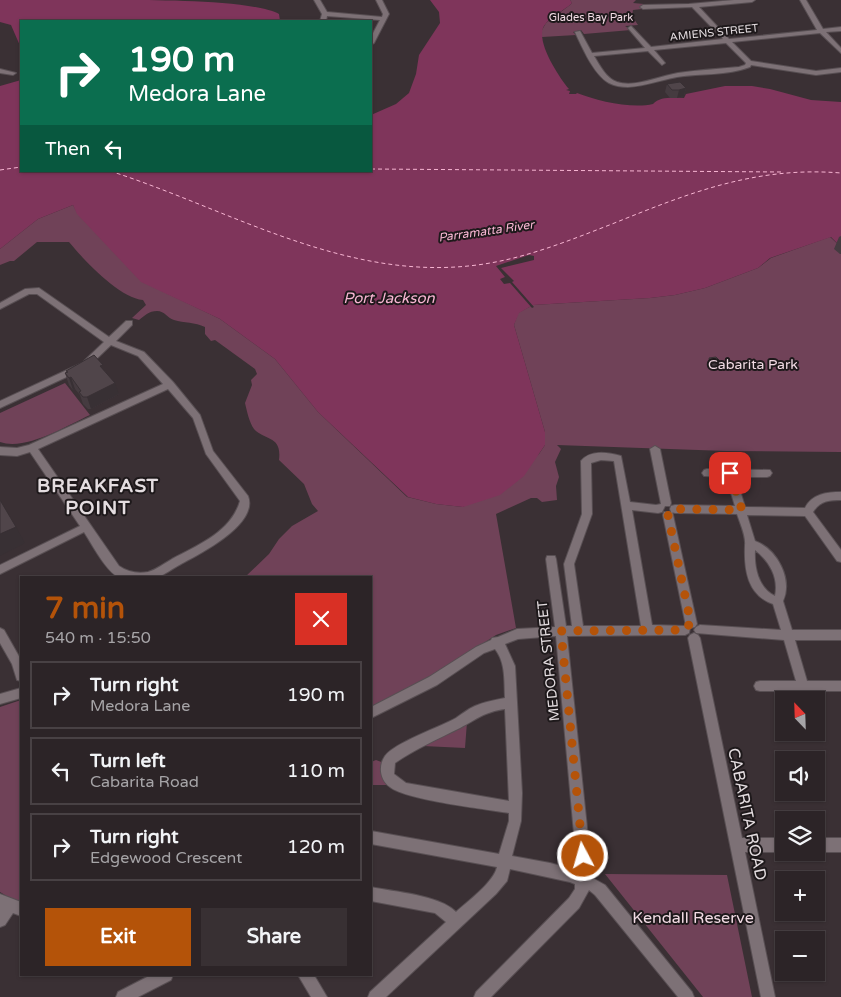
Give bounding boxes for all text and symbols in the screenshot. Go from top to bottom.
park label: Glades Bay Park [549,11,633,24]
street label: AMIENS STREET [669,21,759,44]
text: 190 m [128,39,235,81]
icon: right [45,40,110,105]
text: Medora Lane [128,81,266,107]
icon: left [100,135,128,163]
text: Then [45,138,90,160]
water label: Parramatta River [437,217,536,245]
water label: Port Jackson [343,289,436,307]
park label: Cabarita Park [708,356,798,373]
pin [709,452,751,494]
icon: arrive [716,459,744,487]
district label: BREAKFAST POINT [37,475,159,519]
text: 7 min [45,590,125,627]
button: close [295,593,347,645]
street label: MEDORA STREET [534,599,563,722]
text: 540 m · 15:50 [45,628,151,648]
text: Turn right [90,674,178,696]
icon: right [47,681,75,709]
text: 190 m [287,684,345,706]
north arrow [775,691,825,741]
map controls [775,691,825,981]
text: Medora Lane [90,696,190,716]
street label: CABARITA ROAD [723,746,771,882]
text: Turn left [90,750,166,772]
button: sound [775,751,825,801]
icon: left [47,757,75,785]
text: 110 m [287,760,345,782]
text: Cabarita Road [90,772,199,792]
button: layers [775,811,825,861]
text: Turn right [90,826,178,848]
position arrow [556,829,608,881]
icon: right [47,833,75,861]
text: 120 m [287,836,345,858]
text: Edgewood Crescent [90,848,242,868]
button: + [775,871,825,921]
button: Exit [45,908,191,966]
button: Share [201,908,347,966]
park label: Kendall Reserve [632,908,754,928]
button: − [775,931,825,981]

